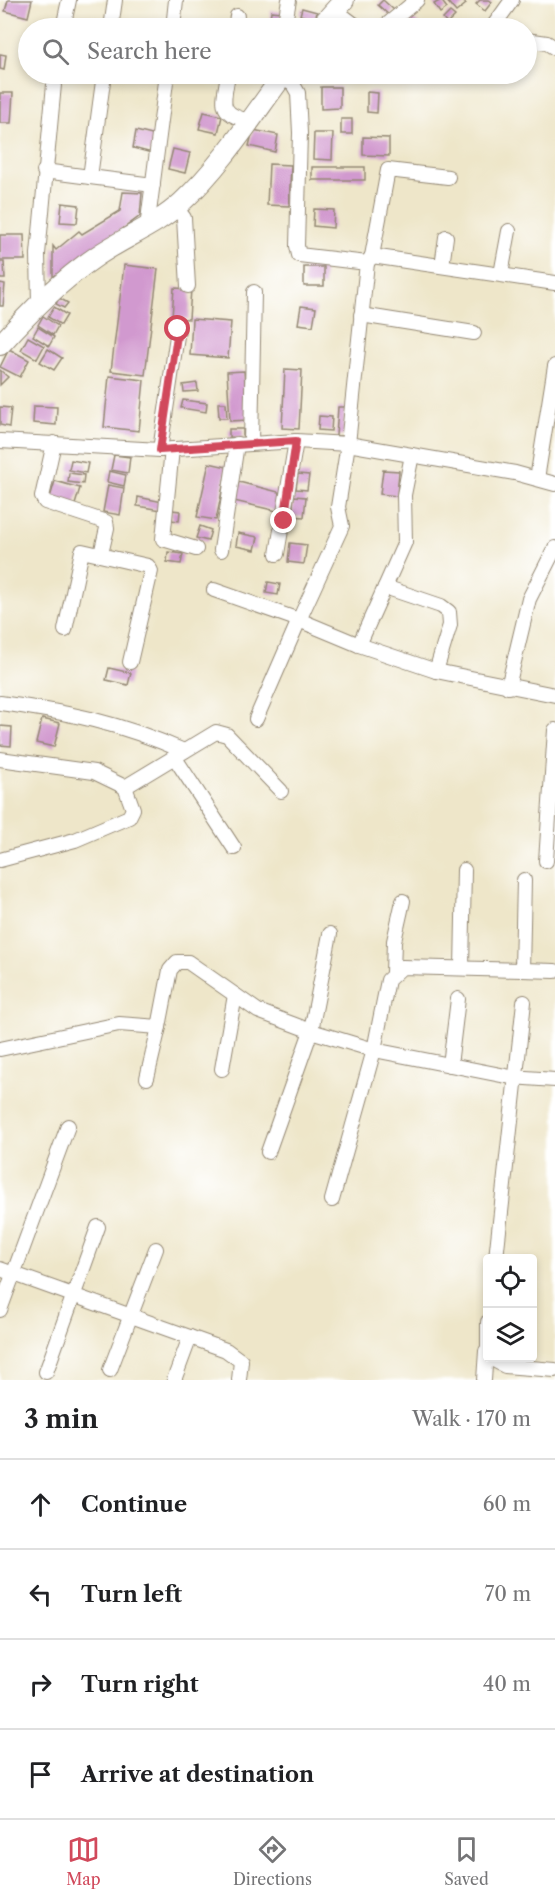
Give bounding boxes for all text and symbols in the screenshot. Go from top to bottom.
search box [18,18,537,84]
icon: search [39,35,72,68]
text: Search here [87,38,212,65]
route start [164,315,190,341]
route end [270,507,296,533]
map controls [483,1254,537,1362]
button: locate [483,1254,537,1308]
button: layers [483,1308,537,1362]
text: 3 min [24,1403,98,1435]
text: Walk · 170 m [412,1407,531,1431]
icon: ahead [24,1488,57,1521]
text: Continue [81,1491,187,1518]
text: 60 m [483,1492,531,1516]
icon: left [24,1578,57,1611]
text: Turn left [81,1581,182,1608]
text: 70 m [485,1582,531,1606]
icon: right [24,1668,57,1701]
text: Turn right [81,1671,199,1698]
text: 40 m [483,1672,531,1696]
icon: arrive [24,1758,57,1791]
text: Arrive at destination [81,1761,314,1788]
tab: Map [66,1833,101,1889]
tab: Directions [233,1833,312,1889]
tab: Saved [444,1833,489,1889]

